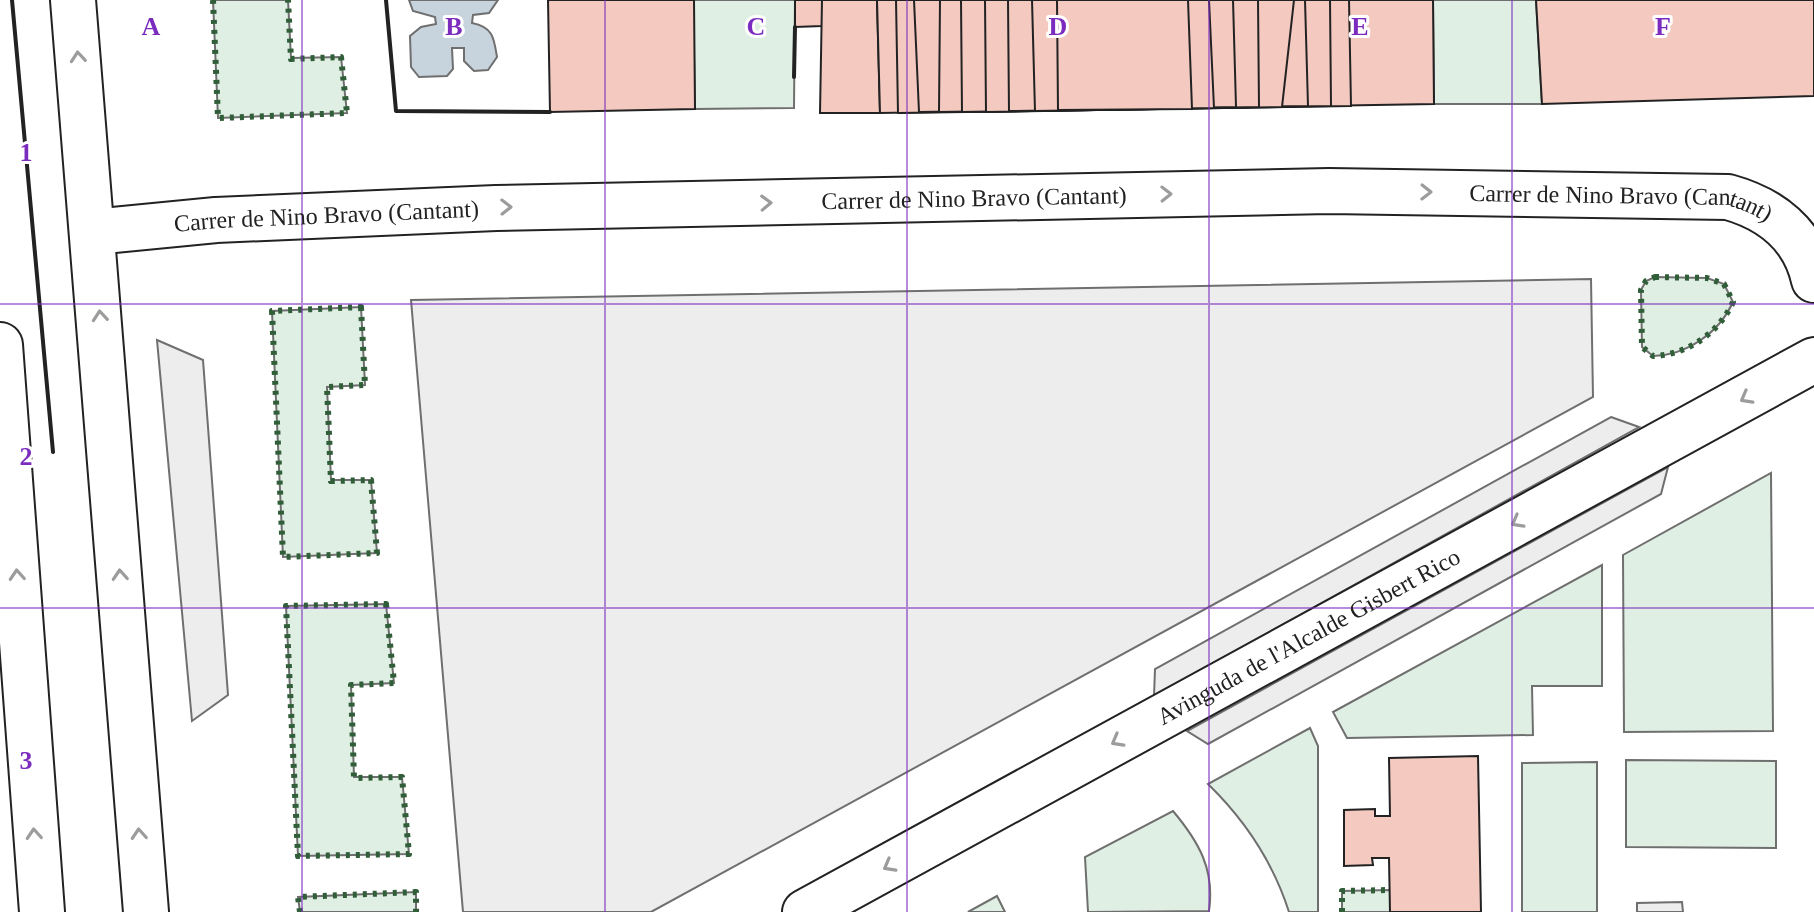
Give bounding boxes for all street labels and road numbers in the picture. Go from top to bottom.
street label: Carrer de Nino Bravo (Cantant) [1469,180,1777,227]
street label: Carrer de Nino Bravo (Cantant) [821,182,1127,214]
street label: Carrer de Nino Bravo (Cantant) [173,196,479,237]
street label: Avinguda de l'Alcalde Gisbert Rico [1153,543,1464,730]

